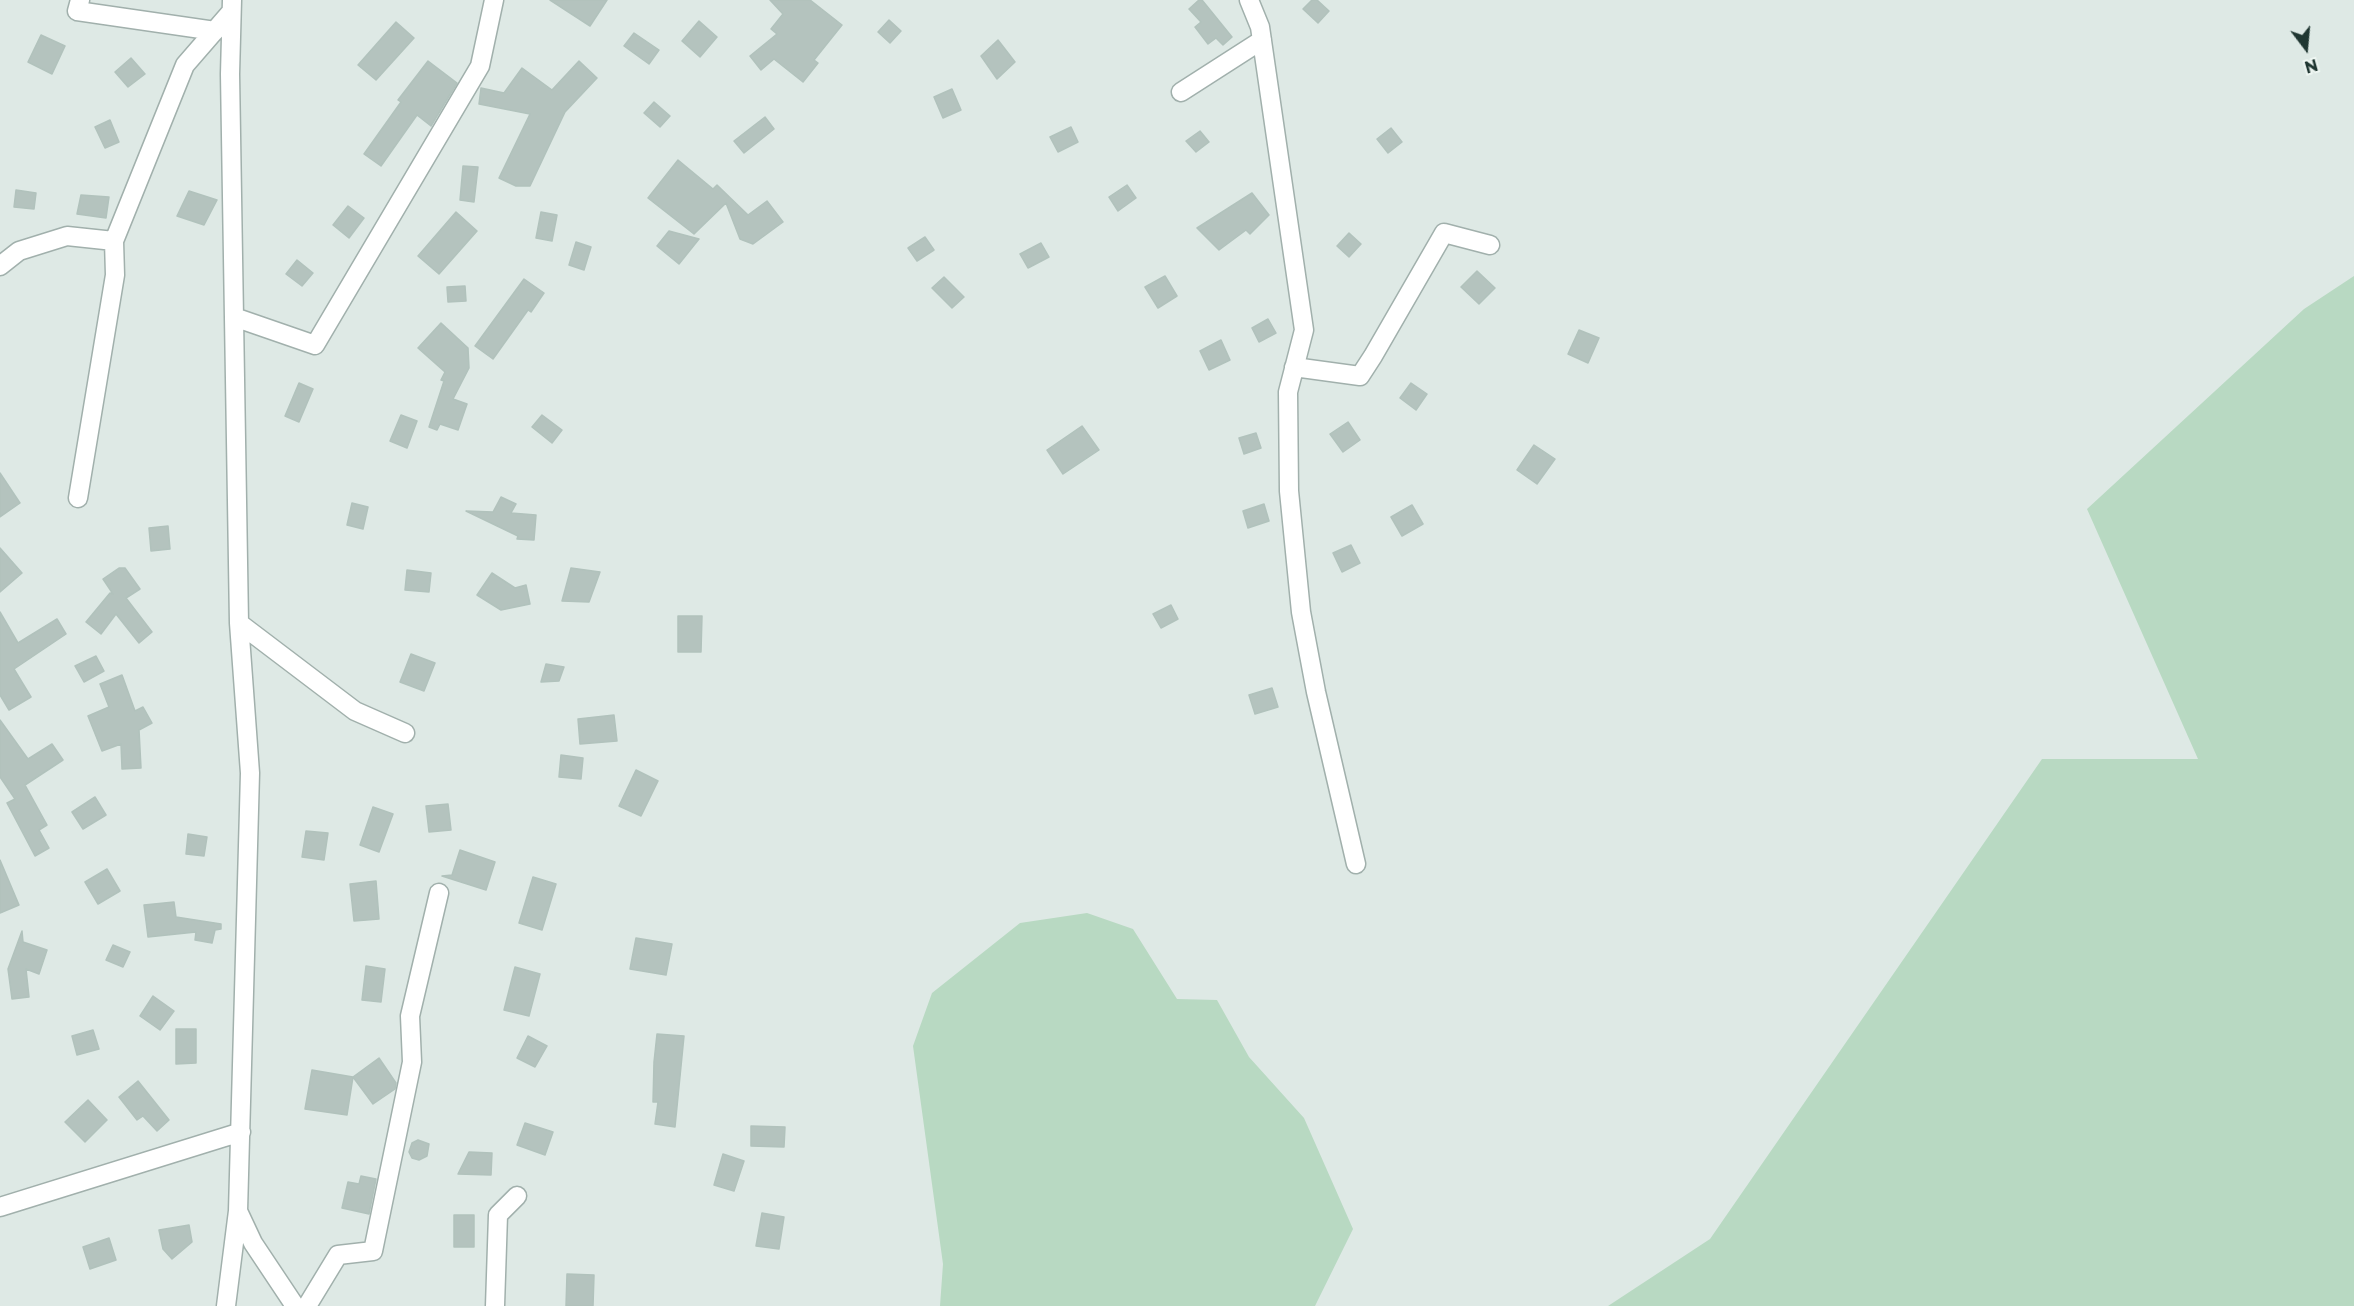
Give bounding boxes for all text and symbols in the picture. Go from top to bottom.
north arrow [2276,18,2336,78]
text: N [2302,55,2320,77]

